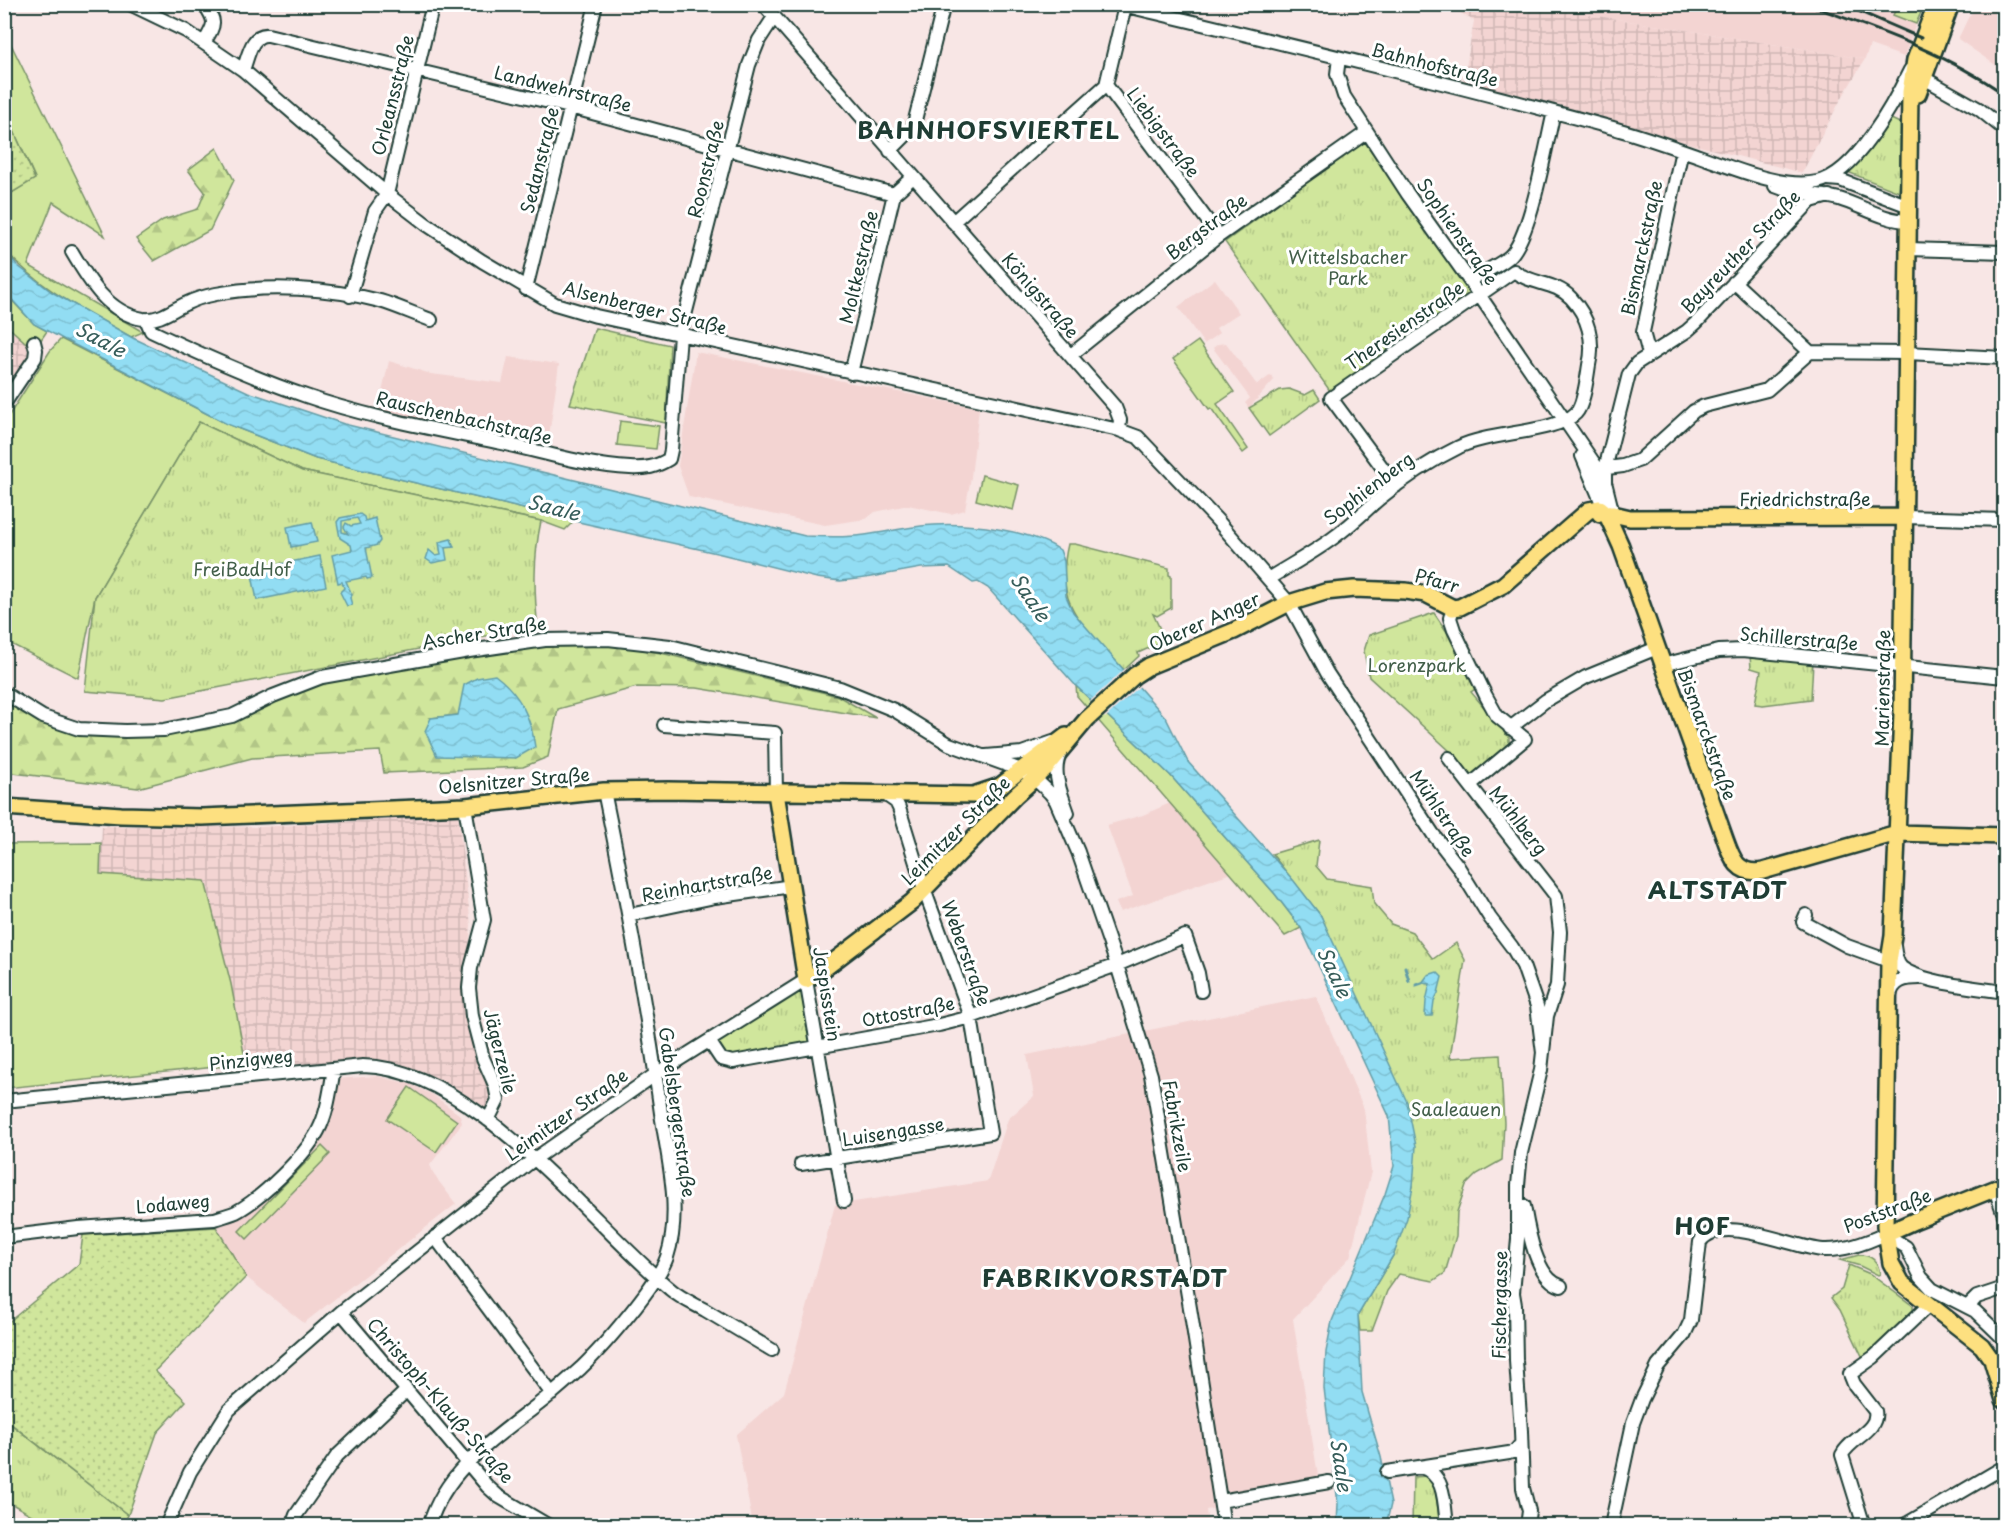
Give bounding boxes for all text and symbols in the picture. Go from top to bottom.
street label: Orleansstraße [364,32,420,158]
street label: Bahnhofstraße [1369,35,1501,93]
street label: Landwehrstraße [491,58,635,118]
street label: Liebigstraße [1121,81,1207,183]
street label: Sedanstraße [513,104,565,216]
district label: BAHNHOFSVIERTEL [857,111,1121,147]
street label: Roonstraße [680,117,730,221]
street label: Sophienstraße [1411,172,1505,290]
street label: Bismarckstraße [1613,178,1669,318]
street label: Bayreuther Straße [1674,183,1806,319]
street label: Bergstraße [1160,186,1252,266]
street label: Moltkestraße [832,208,884,326]
park label: Wittelsbacher Park [1288,243,1408,291]
street label: Königstraße [996,246,1086,344]
street label: Alsenberger Straße [560,274,730,340]
street label: Theresienstraße [1339,274,1469,376]
water label: Saale [70,313,132,365]
street label: Rauschenbachstraße [373,384,555,450]
street label: Sophienberg [1317,445,1419,531]
street label: Friedrichstraße [1739,485,1871,512]
water label: Saale [524,486,584,528]
park label: FreiBadHof [193,555,293,582]
street label: Pfarr [1412,561,1463,599]
water label: Saale [1004,566,1059,628]
street label: Oberer Anger [1144,584,1264,658]
street label: Ascher Straße [420,609,548,655]
street label: Schillerstraße [1739,619,1859,657]
street label: Marienstraße [1867,629,1897,747]
park label: Lorenzpark [1367,651,1467,678]
street label: Bismarckstraße [1672,665,1744,803]
street label: Oelsnitzer Straße [437,760,591,800]
street label: Mühlstraße [1404,764,1482,862]
street label: Leimitzer Straße [894,769,1016,891]
street label: Mühlberg [1483,780,1555,860]
street label: Reinhartstraße [639,858,775,908]
district label: ALTSTADT [1648,871,1788,907]
street label: Weberstraße [935,896,999,1010]
water label: Saale [1310,941,1360,1003]
street label: Jaspisstein [807,945,849,1043]
street label: Ottostraße [859,989,957,1033]
street label: Jägerzeile [477,1005,525,1097]
street label: Gabelsbergerstraße [653,1025,703,1199]
street label: Pinzigweg [207,1041,295,1077]
street label: Leimitzer Straße [499,1061,633,1167]
street label: Fabrikzeile [1157,1078,1199,1174]
park label: Saaleauen [1411,1095,1501,1122]
street label: Luisengasse [840,1110,946,1152]
street label: Poststraße [1839,1181,1935,1239]
street label: Lodaweg [135,1186,211,1220]
district label: HOF [1675,1207,1731,1243]
street label: Fischergasse [1485,1250,1513,1360]
district label: FABRIKVORSTADT [982,1259,1228,1295]
street label: Christoph-Klauß-Straße [361,1311,521,1489]
water label: Saale [1323,1436,1361,1494]

